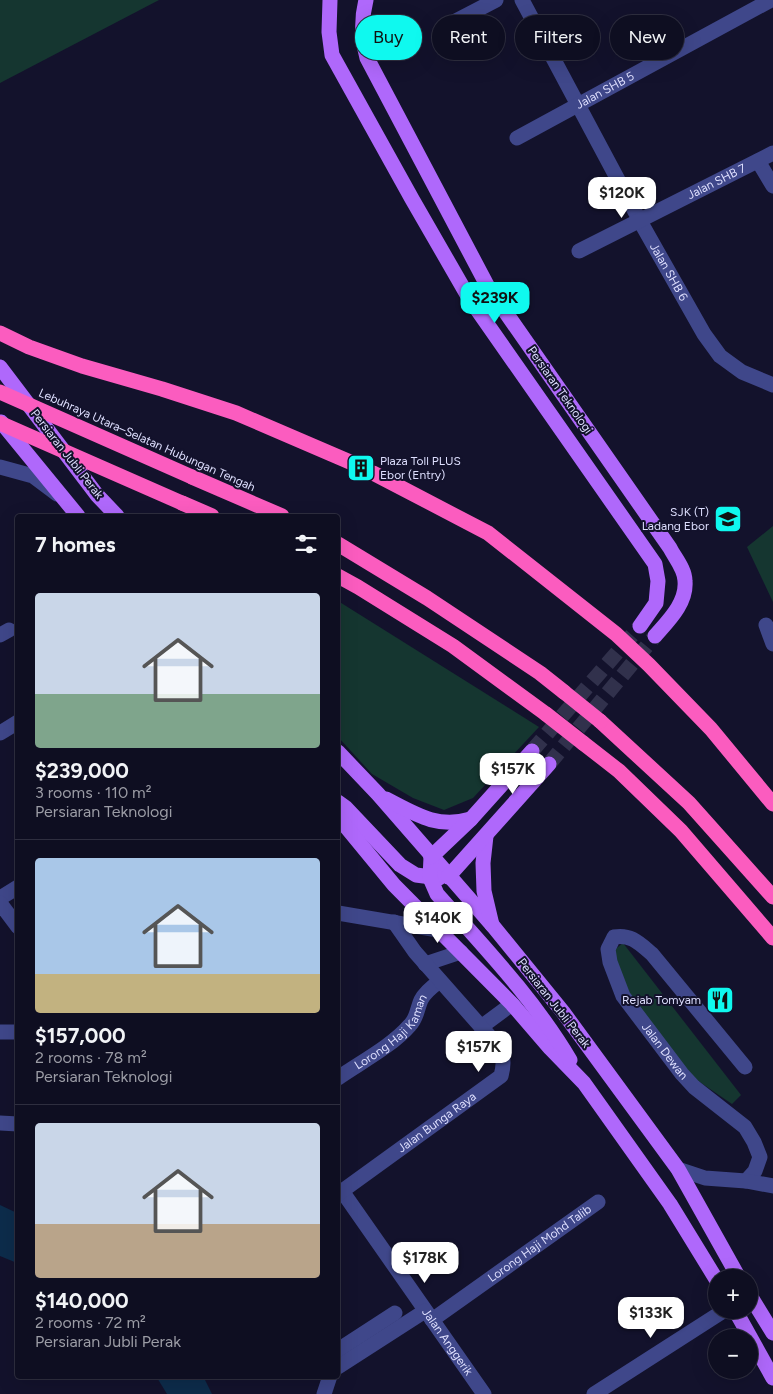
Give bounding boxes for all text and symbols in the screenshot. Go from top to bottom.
chip: Buy [355,15,422,60]
chip: Rent [432,15,505,60]
chip: Filters [515,15,600,60]
chip: New [610,15,684,60]
street label: Jalan SHB 5 [573,69,637,112]
street label: Jalan SHB 7 [685,161,749,202]
pin: $120K [587,176,657,219]
text: $120K [599,183,645,202]
street label: Jalan SHB 6 [647,240,691,303]
pin: $239K [460,282,530,324]
text: $239K [472,288,518,307]
street label: Persiaran Teknologi [525,344,595,436]
street label: Lebuhraya Utara–Selatan Hubungan Tengah [37,386,258,494]
street label: Persiaran Jubli Perak [28,407,106,502]
building icon: Plaza Toll PLUS Ebor (Entry) [346,453,376,483]
place label: Plaza Toll PLUS Ebor (Entry) [380,454,461,482]
school or university icon: SJK (T) Ladang Ebor [713,504,743,534]
place label: SJK (T) Ladang Ebor [642,505,709,533]
icon: filters [292,530,320,558]
text: 7 homes [35,532,116,557]
icon: home [133,625,223,715]
pin: $157K [478,752,548,795]
text: $239,000 [35,758,129,783]
text: $157K [491,759,535,778]
text: 3 rooms · 110 m² [35,783,151,802]
text: Persiaran Teknologi [35,802,172,821]
icon: home [133,891,223,981]
pin: $140K [403,902,473,944]
text: $140K [415,908,461,927]
street label: Persiaran Jubli Perak [515,956,593,1051]
restaurant icon: Rejab Tomyam [705,985,735,1015]
street label: Lorong Haji Kaman [352,991,430,1072]
place label: Rejab Tomyam [622,993,701,1007]
street label: Jalan Dewan [639,1020,691,1083]
text: $157,000 [35,1023,126,1048]
pin: $157K [444,1030,514,1073]
text: $157K [457,1037,501,1056]
text: 2 rooms · 78 m² [35,1048,147,1067]
text: Persiaran Teknologi [35,1067,172,1086]
street label: Jalan Bunga Raya [395,1089,479,1156]
icon: home [133,1156,223,1246]
street label: Lorong Haji Mohd Talib [485,1202,594,1285]
pin: $178K [390,1242,460,1284]
text: $178K [403,1248,447,1267]
map controls [708,1269,758,1379]
button: + [708,1269,758,1319]
text: $140,000 [35,1288,129,1313]
pin: $133K [616,1296,686,1339]
text: $133K [629,1303,673,1322]
street label: Jalan Anggerik [419,1305,476,1378]
text: 2 rooms · 72 m² [35,1313,146,1332]
button: − [708,1329,758,1379]
text: Persiaran Jubli Perak [35,1332,181,1351]

